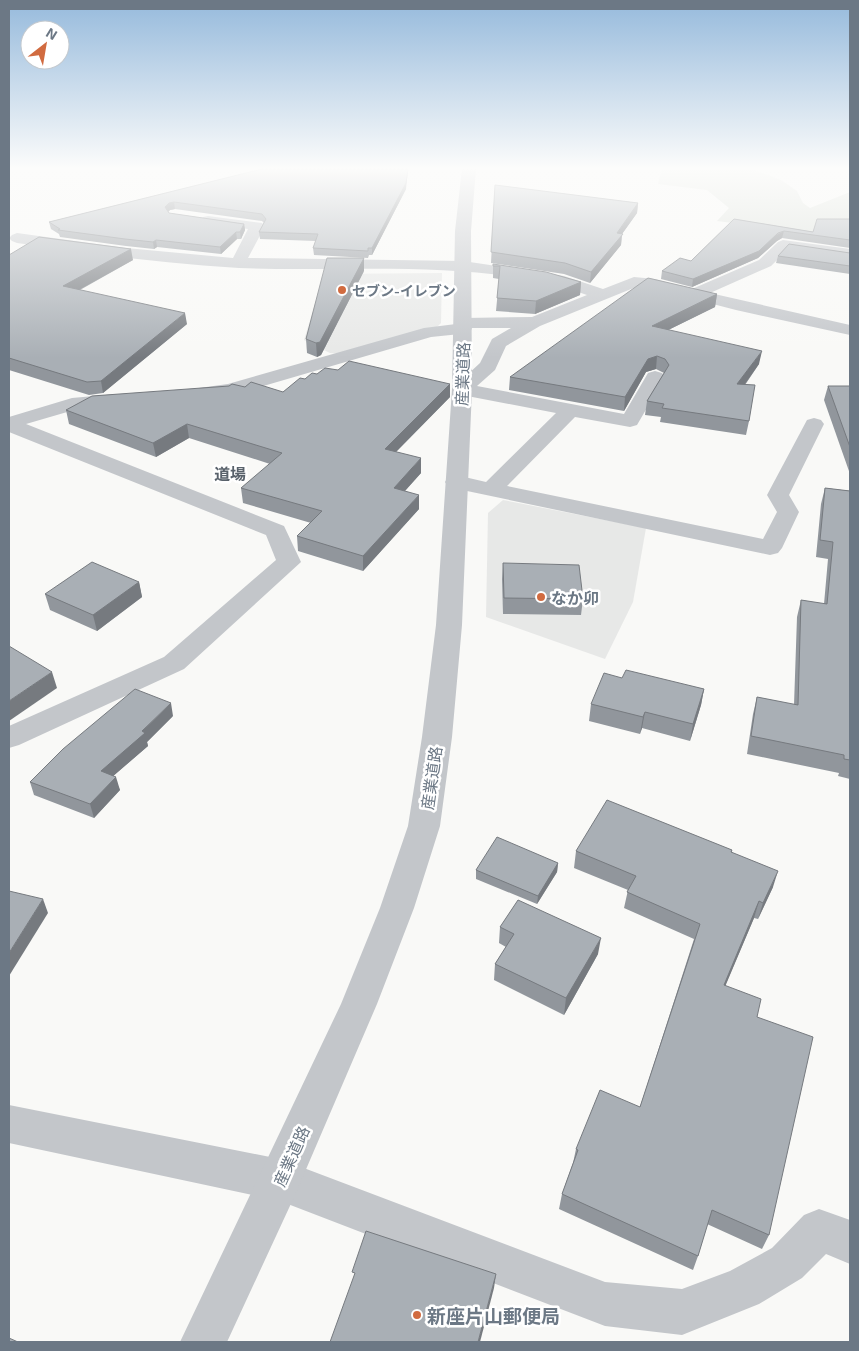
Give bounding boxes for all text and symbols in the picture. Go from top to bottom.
north arrow [20,20,70,70]
text: N [43,24,61,43]
place label: セブン-イレブン [352,282,456,299]
marker: セブン-イレブン [336,284,348,296]
street label: 産業道路 [451,342,473,406]
district label: 道場 [214,464,246,483]
place label: なか卯 [551,588,599,607]
marker: なか卯 [535,591,547,603]
street label: 産業道路 [417,745,445,811]
street label: 産業道路 [269,1123,313,1189]
place label: 新座片山郵便局 [427,1304,560,1327]
marker: 新座片山郵便局 [411,1309,423,1321]

